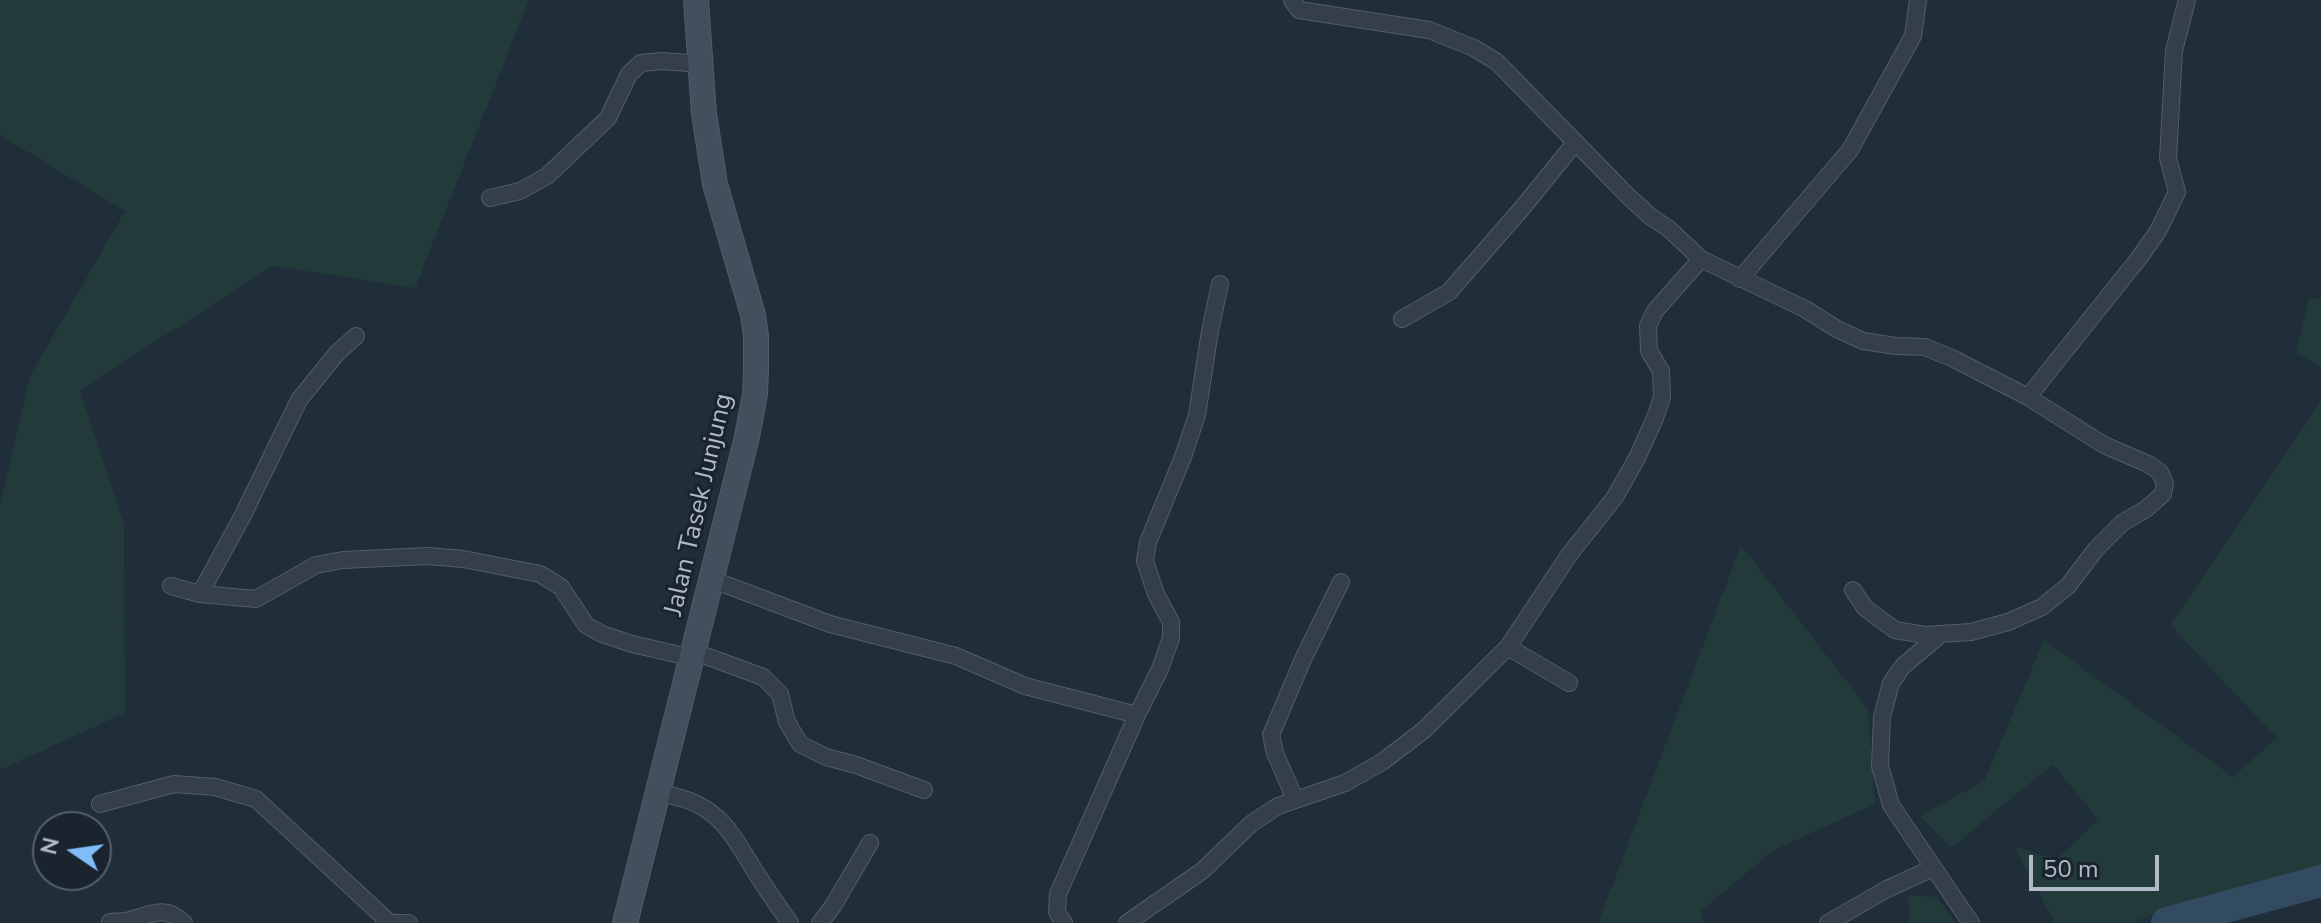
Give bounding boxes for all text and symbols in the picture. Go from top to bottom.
street label: Jalan Tasek Junjung [659,391,741,619]
north arrow [32,811,112,891]
text: N [34,835,67,857]
scale bar [2033,839,2163,889]
text: 50 m [2043,853,2099,885]

